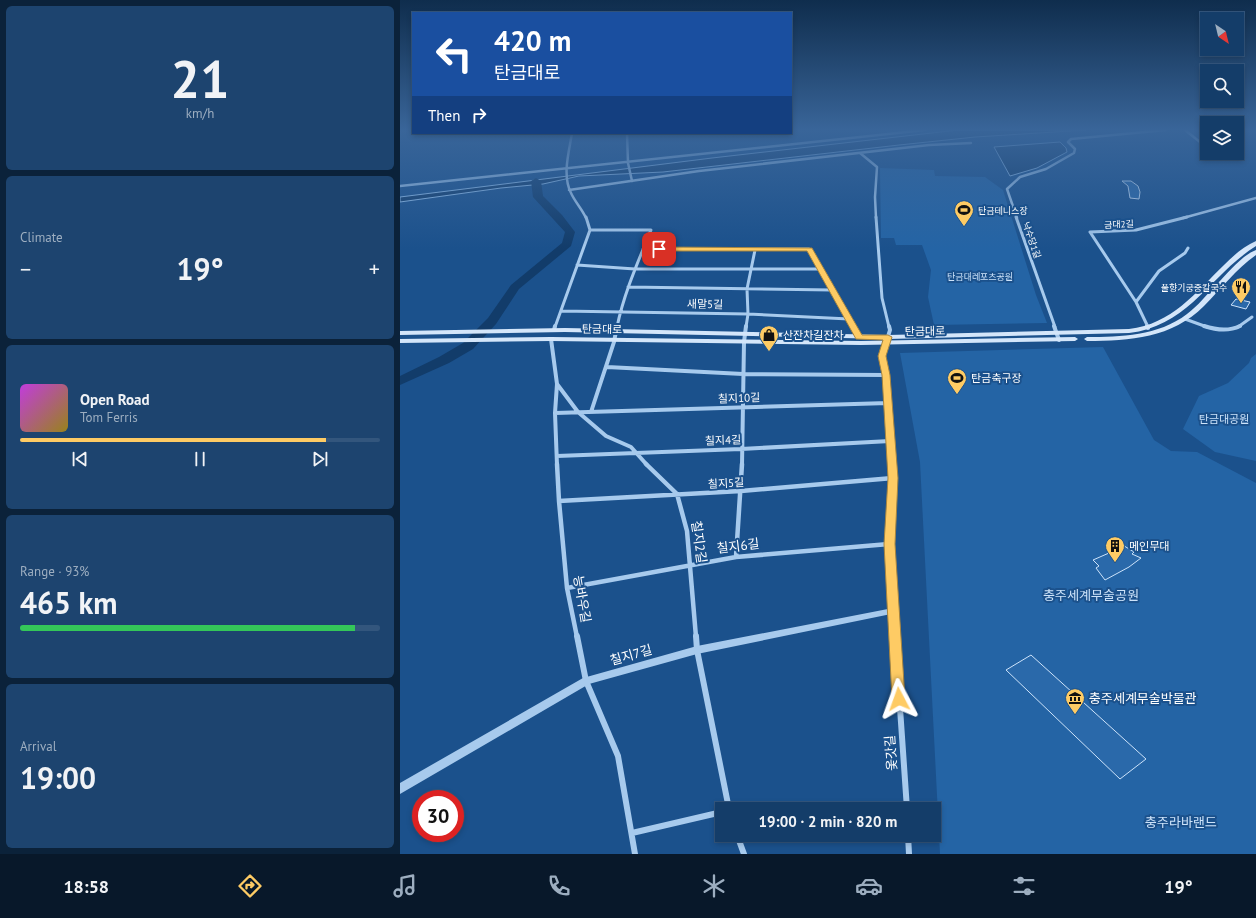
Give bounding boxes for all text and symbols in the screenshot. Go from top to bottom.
north arrow [1200,12,1244,56]
map controls [1200,12,1244,160]
text: 420 m [494,22,571,59]
icon: left [428,28,480,80]
text: 21 [171,45,229,112]
text: 탄금대로 [494,61,560,84]
button: search [1200,64,1244,108]
icon: right [468,104,490,126]
text: km/h [186,105,214,122]
text: Then [428,106,460,125]
button: layers [1200,116,1244,160]
sports icon: 탄금테니스장 [953,199,975,227]
place label: 탄금테니스장 [978,205,1028,216]
street label: 금대2길 [1104,218,1134,230]
street label: 낙수당1길 [1021,220,1043,260]
text: Climate [20,229,63,246]
pin [642,232,676,266]
icon: arrive [648,238,670,260]
text: 19° [176,249,224,288]
text: − [20,255,31,283]
text: + [369,255,380,283]
park label: 탄금대레포츠공원 [947,271,1013,282]
restaurant icon: 풀향기궁중칼국수 [1230,276,1252,304]
place label: 풀향기궁중칼국수 [1161,282,1228,293]
street label: 새말5길 [687,297,723,311]
street label: 탄금대로 [582,322,622,336]
shop icon: 산잔차길잔차 [758,324,780,352]
street label: 탄금대로 [905,324,945,338]
place label: 산잔차길잔차 [783,328,844,342]
sports icon: 탄금축구장 [946,367,968,395]
place label: 탄금축구장 [971,371,1022,385]
text: Open Road [80,390,150,409]
street label: 칠지10길 [718,390,760,406]
text: Tom Ferris [80,409,138,426]
park label: 탄금대공원 [1199,412,1249,426]
street label: 칠지4길 [705,432,741,448]
icon: previous [69,448,91,470]
icon: pause [189,448,211,470]
icon: next [309,448,331,470]
street label: 칠지5길 [707,475,745,491]
street label: 칠지2길 [688,520,710,564]
street label: 칠지6길 [716,535,760,557]
building icon: 메인무대 [1104,535,1126,563]
place label: 메인무대 [1129,539,1169,553]
text: Range · 93% [20,563,89,580]
street label: 능바우길 [569,574,595,624]
text: 465 km [20,583,118,622]
park label: 충주세계무술공원 [1043,587,1139,604]
street label: 칠지7길 [608,641,654,669]
position arrow [878,678,920,720]
museum icon: 충주세계무술박물관 [1064,687,1086,715]
place label: 충주세계무술박물관 [1089,690,1197,707]
street label: 옻갓길 [881,735,901,771]
text: Arrival [20,738,56,755]
text: 19:00 [20,758,96,797]
speed limit sign: 30 [412,790,464,842]
text: 19:00 · 2 min · 820 m [759,812,897,831]
park label: 충주라바랜드 [1145,814,1217,831]
icon: directions [236,872,264,900]
icon: music [391,872,419,900]
icon: phone [545,872,573,900]
icon: climate [700,872,728,900]
icon: car [855,872,883,900]
icon: filters [1010,872,1038,900]
text: 18:58 [63,875,109,898]
text: 19° [1164,875,1193,898]

